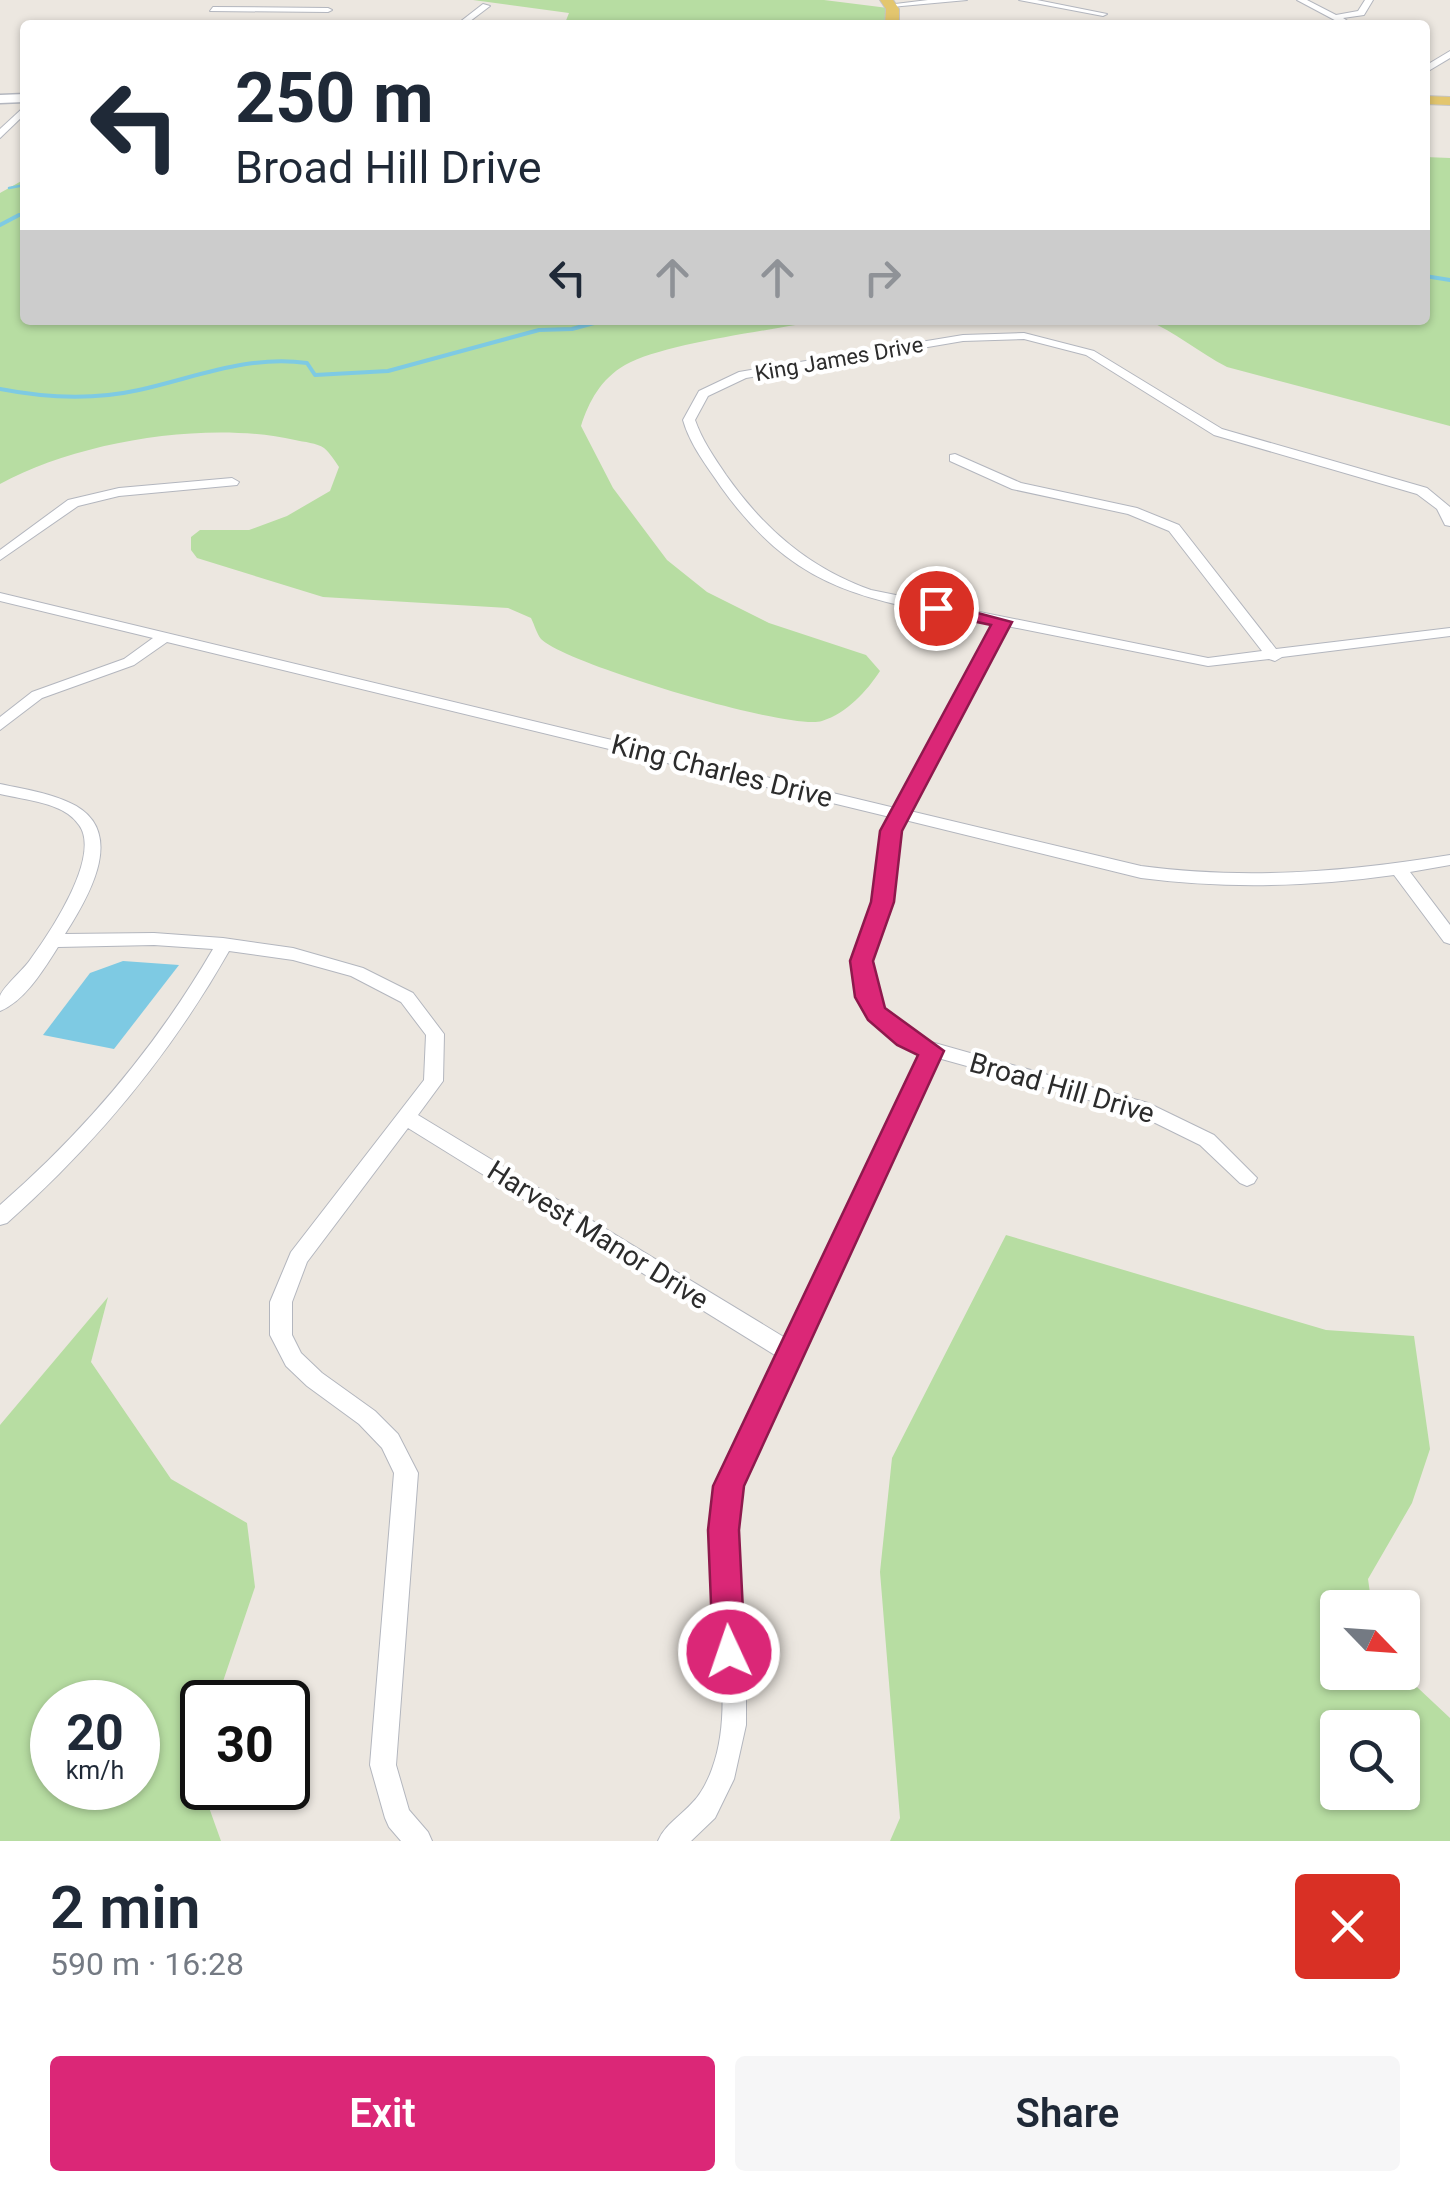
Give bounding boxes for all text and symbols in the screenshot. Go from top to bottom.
text: 250 m [235,57,434,139]
icon: left [70,60,200,190]
text: Broad Hill Drive [235,141,542,194]
icon: left [540,250,595,305]
icon: ahead [645,250,700,305]
icon: ahead [750,250,805,305]
icon: right [855,250,910,305]
street label: King James Drive [753,332,925,386]
pin [894,566,979,651]
icon: arrive [909,581,964,636]
street label: King Charles Drive [608,728,836,814]
street label: Broad Hill Drive [966,1046,1158,1130]
street label: Harvest Manor Drive [481,1154,715,1316]
north arrow [1320,1590,1420,1690]
map controls [1320,1590,1420,1810]
position arrow [677,1600,781,1704]
speed limit sign: 30 [180,1680,310,1810]
text: 20 [66,1704,124,1762]
button: search [1320,1710,1420,1810]
text: km/h [66,1756,124,1785]
text: 2 min [50,1872,200,1943]
button: close [1295,1874,1400,1979]
text: 590 m · 16:28 [50,1945,244,1983]
button: Exit [50,2056,715,2171]
button: Share [735,2056,1400,2171]

